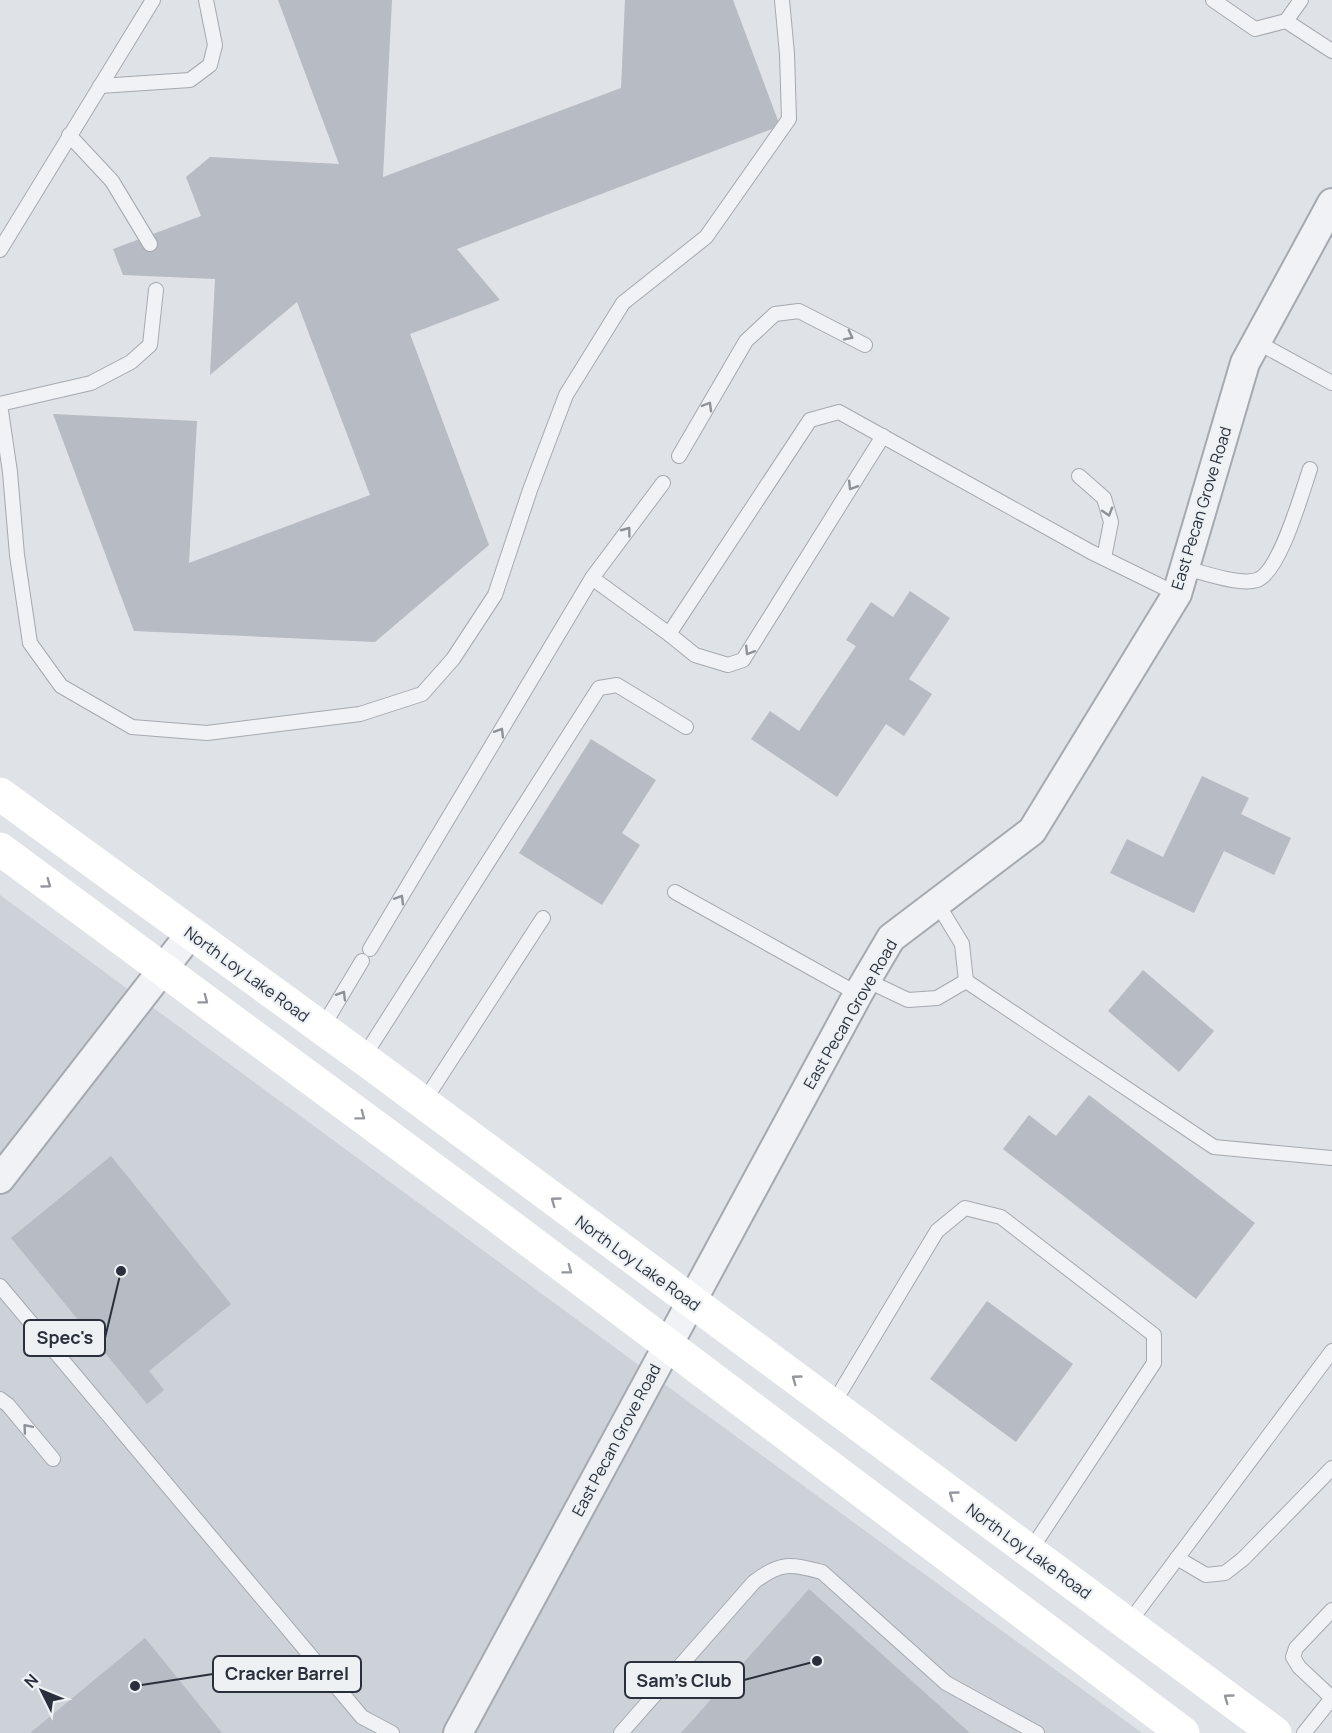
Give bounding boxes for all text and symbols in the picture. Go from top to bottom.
one-way arrow [843,329,854,341]
one-way arrow [701,402,713,412]
street label: East Pecan Grove Road [1166,424,1236,592]
one-way arrow [848,479,859,490]
one-way arrow [1101,506,1113,517]
one-way arrow [620,526,631,537]
one-way arrow [744,645,756,655]
one-way arrow [493,728,504,738]
one-way arrow [41,877,52,888]
one-way arrow [392,895,404,905]
street label: North Loy Lake Road [180,921,314,1027]
street label: East Pecan Grove Road [798,935,902,1093]
one-way arrow [334,991,346,1001]
one-way arrow [197,992,208,1003]
one-way arrow [354,1108,365,1119]
one-way arrow [550,1197,561,1208]
street label: North Loy Lake Road [571,1210,705,1316]
one-way arrow [561,1262,572,1273]
callout: Spec's [24,1320,105,1356]
text: Spec's [37,1325,94,1349]
street label: East Pecan Grove Road [566,1360,666,1520]
one-way arrow [792,1376,803,1387]
one-way arrow [23,1424,34,1435]
one-way arrow [949,1491,960,1502]
street label: North Loy Lake Road [962,1498,1096,1604]
callout: Cracker Barrel [213,1656,361,1692]
north arrow [12,1661,72,1721]
text: Cracker Barrel [225,1661,349,1685]
callout: Sam's Club [625,1662,744,1698]
text: Sam's Club [636,1668,732,1692]
text: N [19,1669,43,1692]
one-way arrow [1224,1694,1235,1705]

